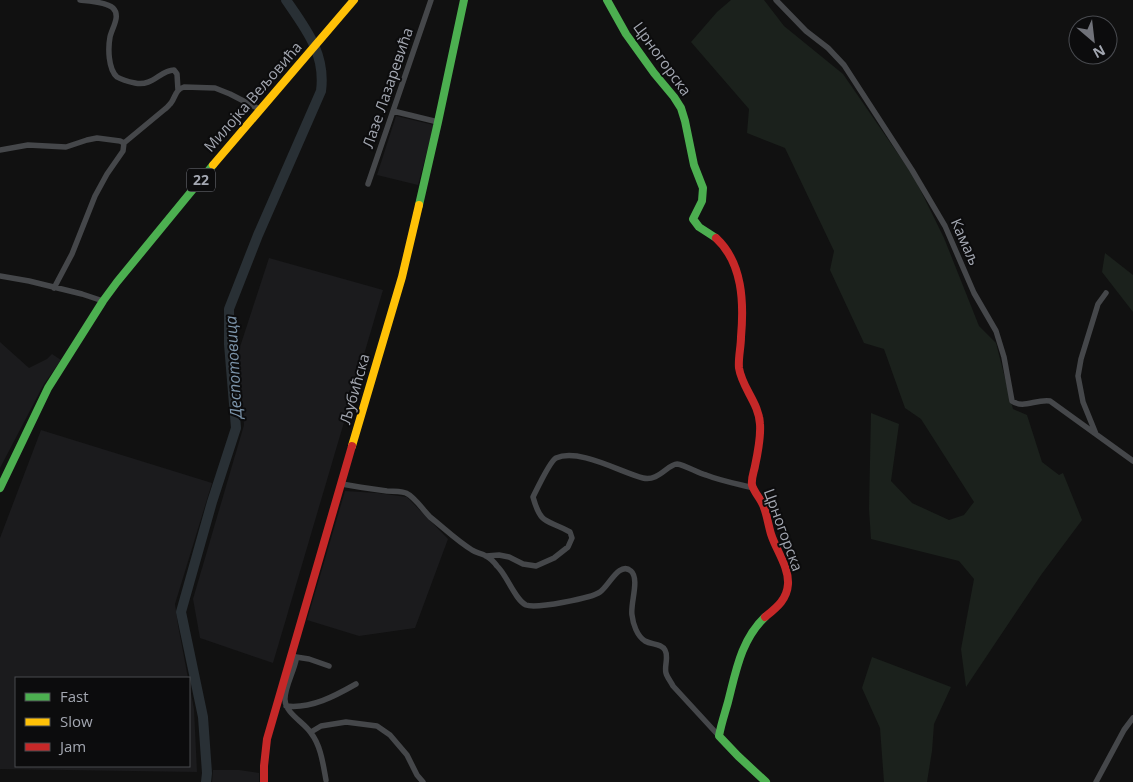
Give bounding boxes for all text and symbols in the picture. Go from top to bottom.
north arrow [1068,15,1118,65]
street label: Црногорска [629,17,696,99]
street label: Лазе Лазаревића [357,25,417,151]
street label: Милојка Вељовића [199,37,306,156]
text: N [1090,41,1109,63]
road number: 22 [187,168,215,192]
street label: Камаљ [947,215,985,268]
water label: Деспотовица [219,315,247,421]
street label: Љубићска [334,351,374,426]
street label: Црногорска [760,486,808,574]
legend [15,677,190,767]
text: Fast [60,686,89,706]
text: Slow [60,711,93,731]
text: Jam [58,736,86,756]

